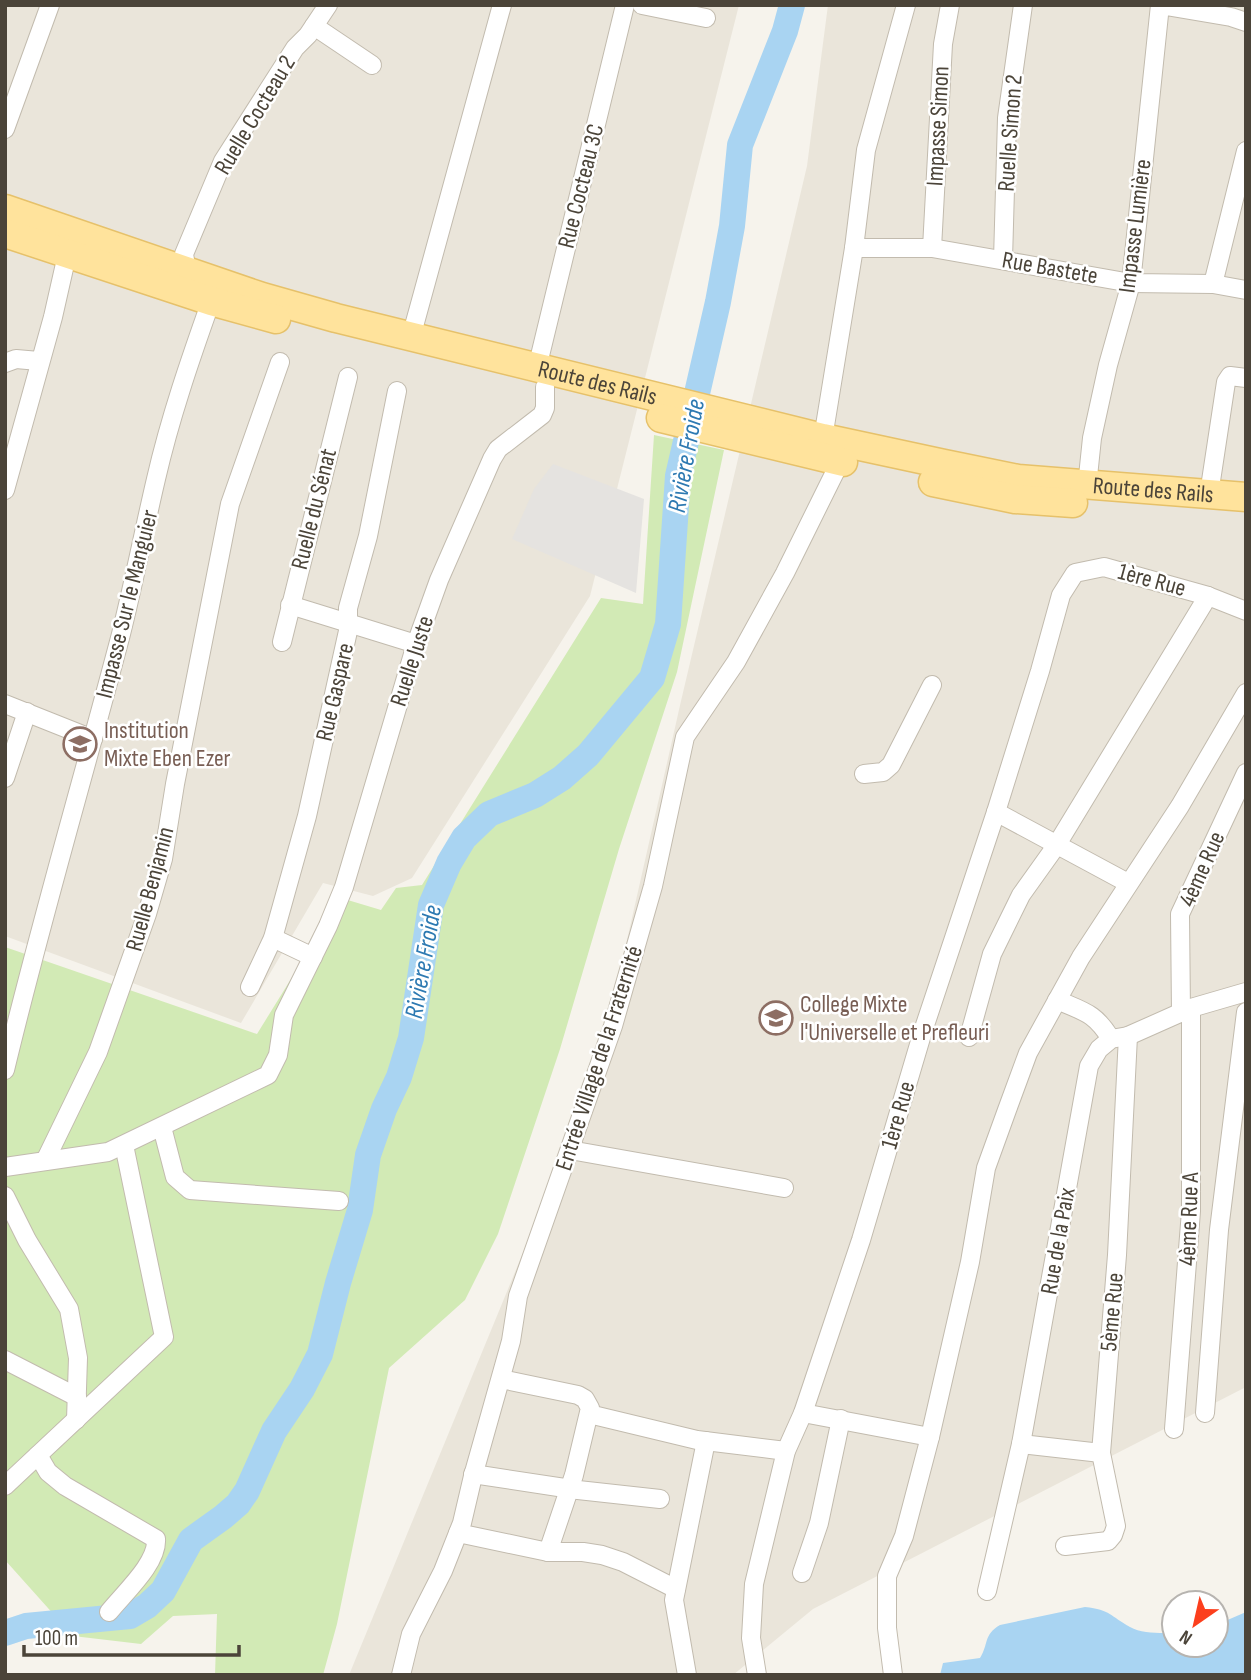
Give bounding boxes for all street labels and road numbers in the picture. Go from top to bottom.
street label: Ruelle Cocteau 2 [208,50,302,180]
street label: Impasse Simon [920,65,956,187]
street label: Ruelle Simon 2 [991,74,1029,192]
street label: Rue Cocteau 3C [552,121,610,251]
street label: Impasse Lumière [1112,158,1158,294]
street label: Rue Bastete [1000,245,1100,291]
street label: Route des Rails [535,354,660,411]
street label: Ruelle du Sénat [285,445,343,573]
street label: Route des Rails [1092,470,1215,509]
street label: Impasse Sur le Manguier [90,507,164,701]
street label: 1ère Rue [1115,557,1189,603]
street label: Ruelle Juste [384,612,440,710]
street label: Rue Gaspare [310,640,360,744]
street label: Ruelle Benjamin [120,824,180,954]
street label: 4ème Rue [1173,827,1231,911]
street label: Entrée Village de la Fraternité [549,942,649,1174]
street label: 1ère Rue [875,1078,921,1152]
street label: 4ème Rue A [1173,1171,1205,1266]
street label: Rue de la Paix [1034,1185,1082,1297]
street label: 5ème Rue [1094,1271,1130,1353]

